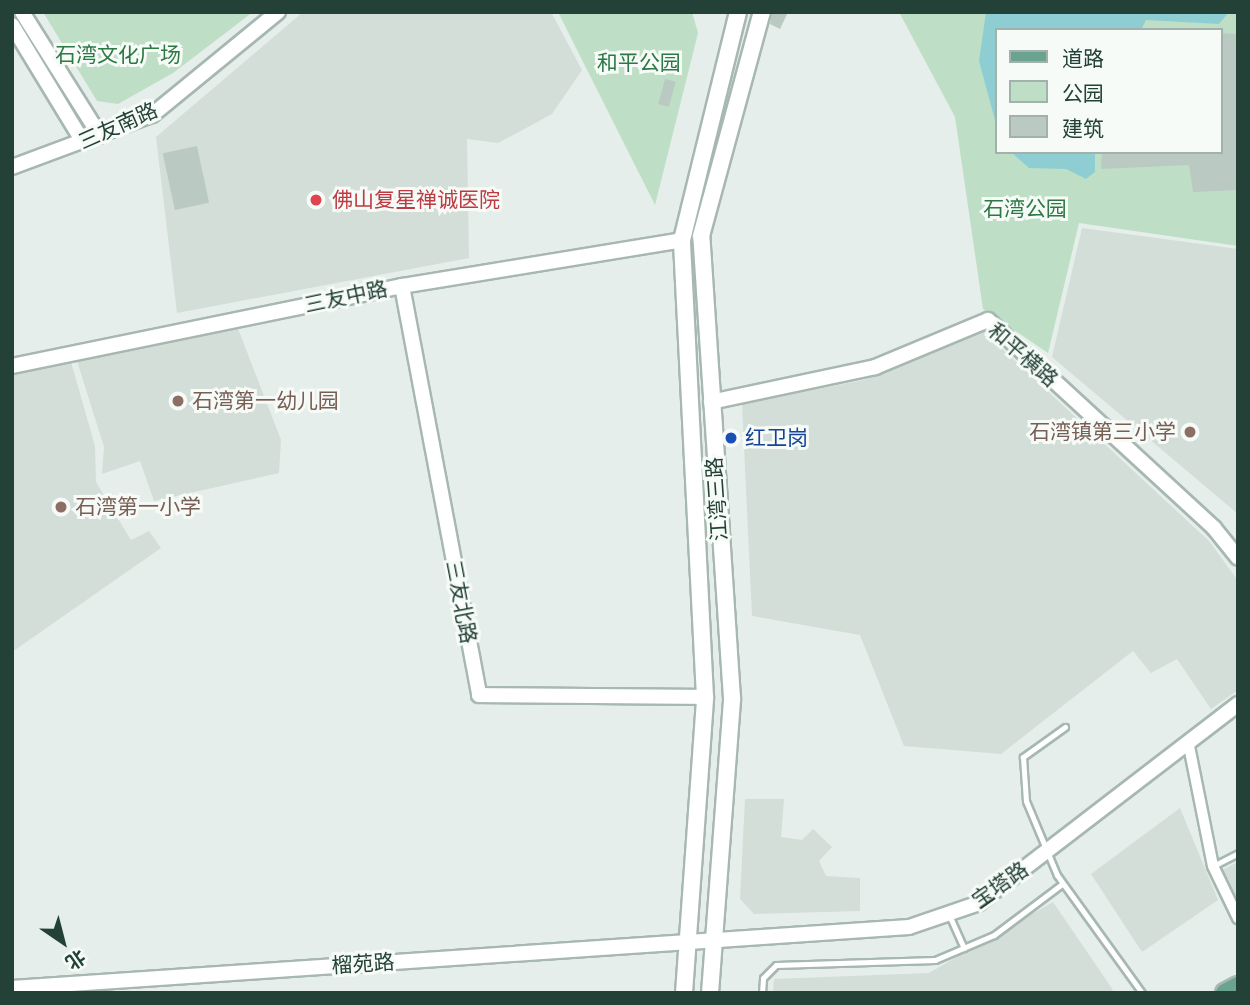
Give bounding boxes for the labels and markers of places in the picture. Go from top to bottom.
place label: 佛山复星禅诚医院 [332,187,500,213]
marker: 佛山复星禅诚医院 [306,190,326,210]
place label: 石湾第一幼儿园 [192,388,339,414]
marker: 石湾第一幼儿园 [170,393,186,409]
place label: 石湾镇第三小学 [1029,419,1176,445]
marker: 石湾镇第三小学 [1182,424,1198,440]
place label: 红卫岗 [745,425,808,451]
marker: 红卫岗 [723,430,739,446]
place label: 石湾第一小学 [75,494,201,520]
marker: 石湾第一小学 [53,499,69,515]

